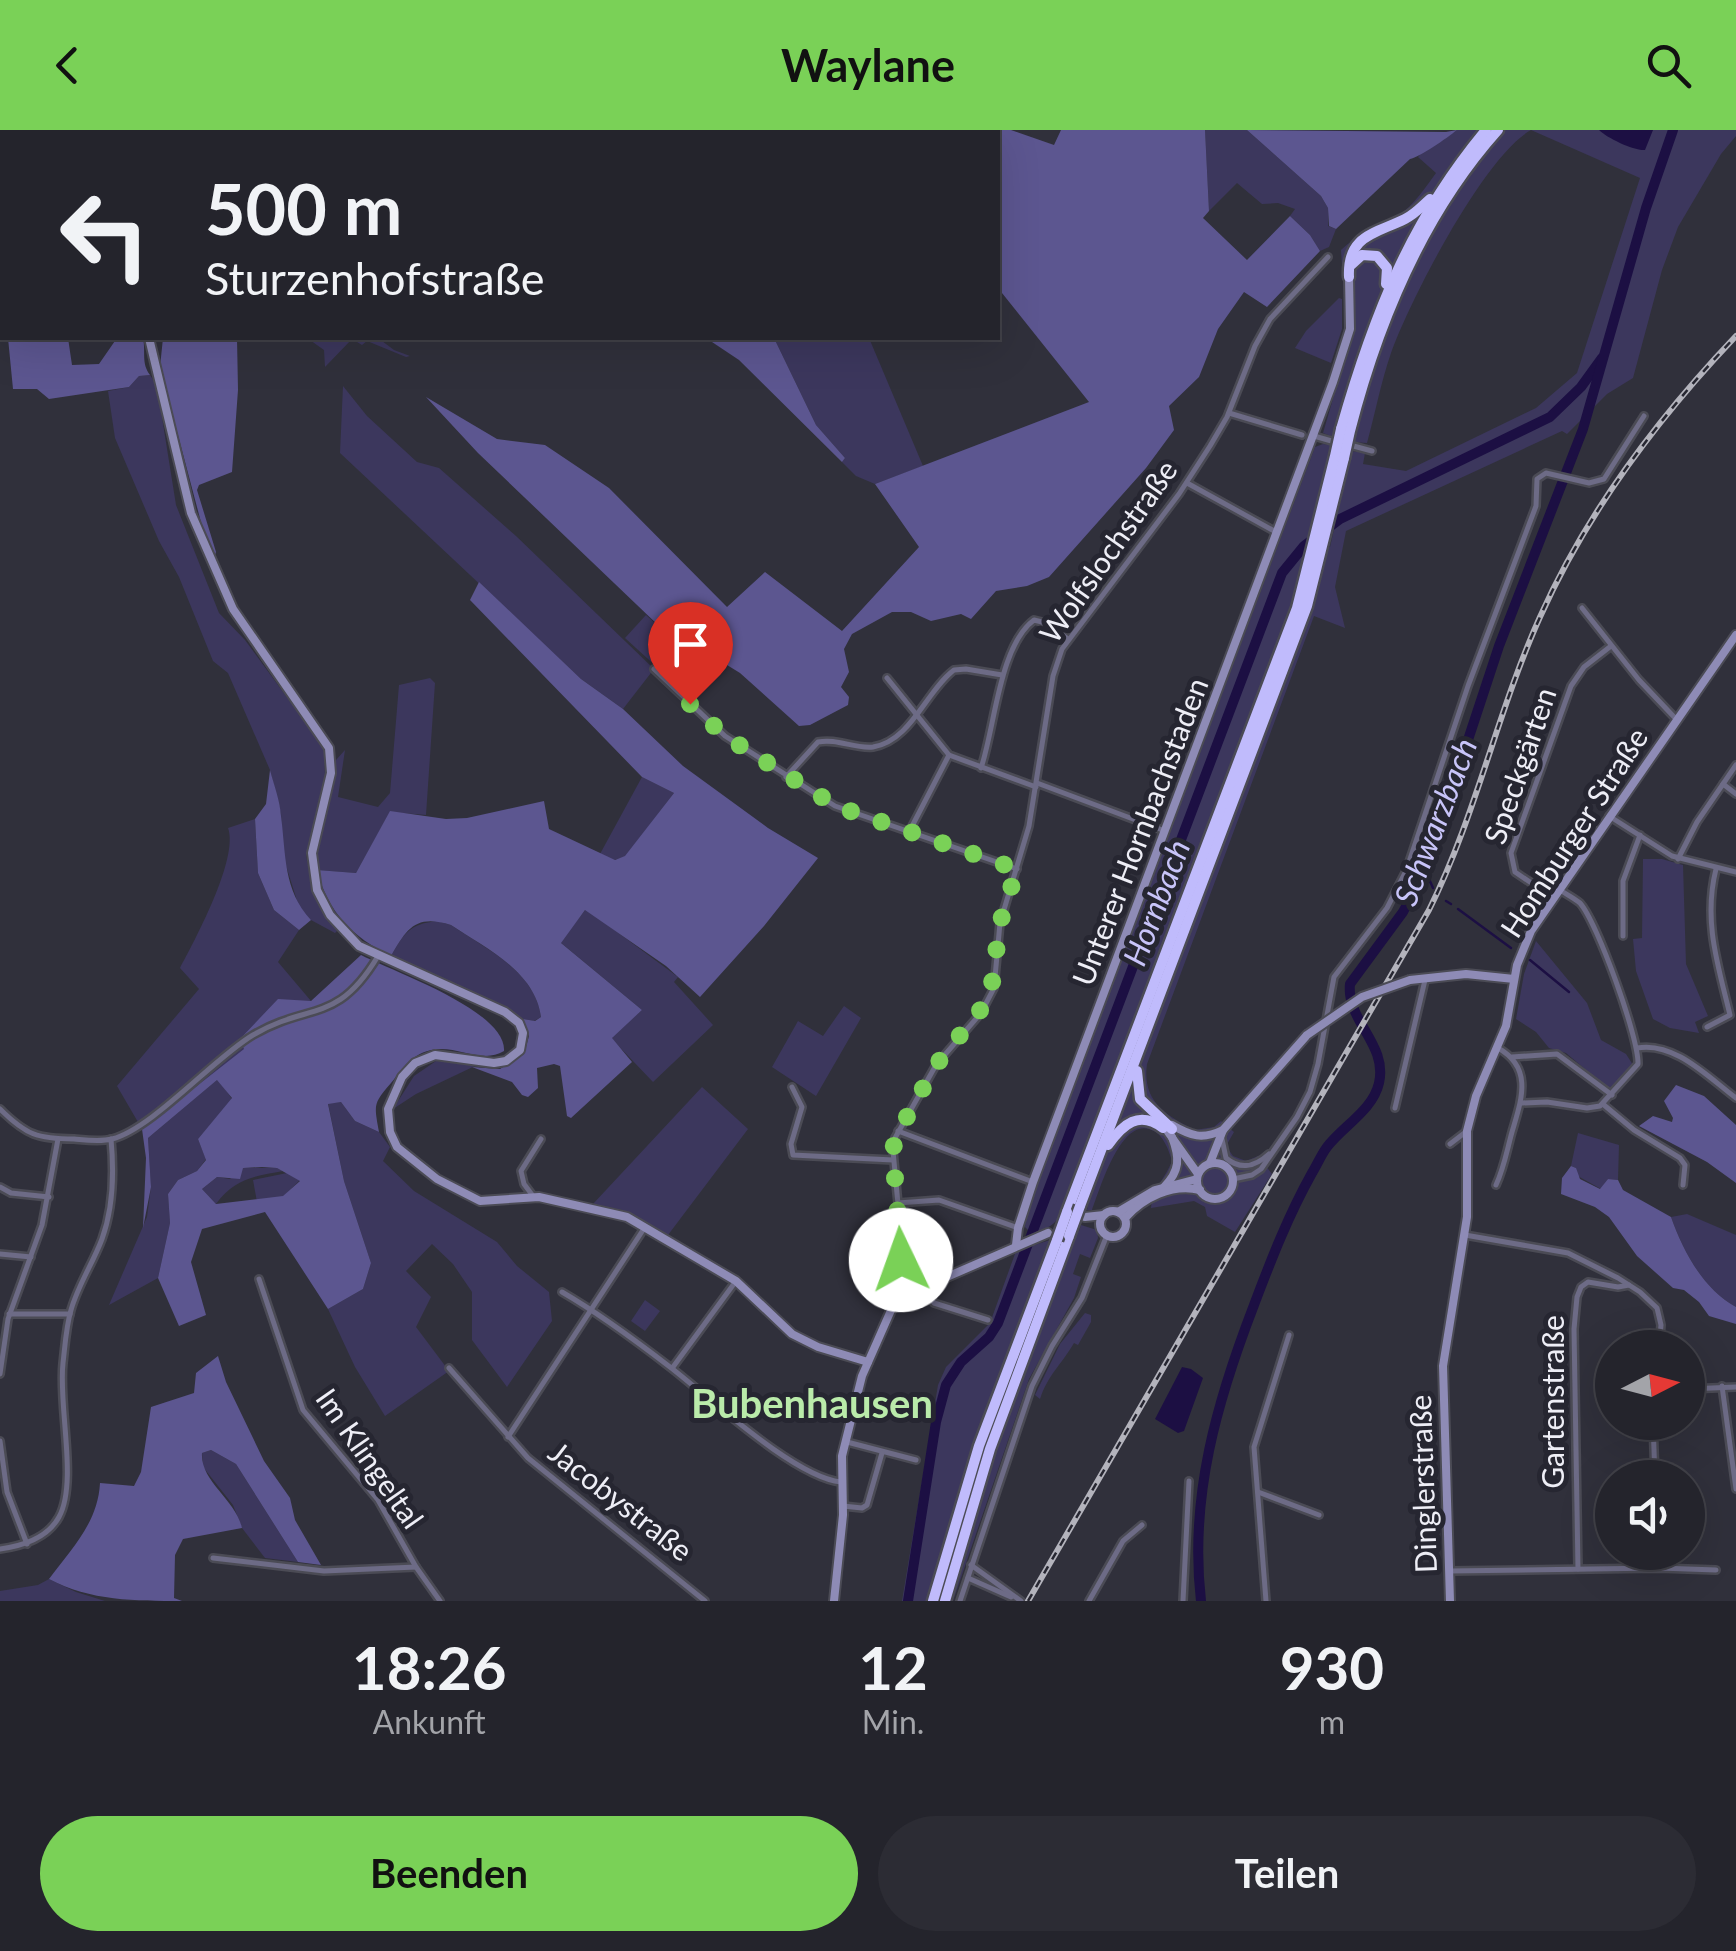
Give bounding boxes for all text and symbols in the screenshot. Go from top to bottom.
icon: back [40,38,95,93]
text: Waylane [781,38,955,92]
icon: search [1641,38,1696,93]
text: 500 m [205,166,402,250]
icon: left [40,170,170,300]
text: Sturzenhofstraße [205,251,545,305]
street label: Wolfslochstraße [1031,453,1184,649]
pin [648,602,733,705]
icon: arrive [663,617,718,672]
street label: Unterer Hornbachstaden [1066,673,1216,991]
street label: Speckgärten [1476,682,1563,848]
street label: Homburger Straße [1492,720,1654,943]
water label: Schwarzbach [1385,732,1484,911]
water label: Hornbach [1116,835,1198,971]
position arrow [849,1208,953,1312]
street label: Gartenstraße [1534,1315,1570,1489]
north arrow [1595,1330,1705,1440]
map controls [1595,1330,1705,1570]
district label: Bubenhausen [691,1379,933,1427]
street label: Im Klingeltal [309,1381,432,1535]
street label: Dinglerstraße [1401,1394,1443,1574]
street label: Jacobystraße [542,1433,700,1568]
button: sound [1595,1460,1705,1570]
text: 18:26 [352,1631,506,1703]
text: 12 [858,1631,928,1703]
text: 930 [1280,1631,1384,1703]
text: Ankunft [373,1702,486,1741]
text: Min. [862,1702,924,1741]
text: m [1319,1702,1345,1741]
button: Beenden [40,1816,858,1931]
button: Teilen [878,1816,1696,1931]

